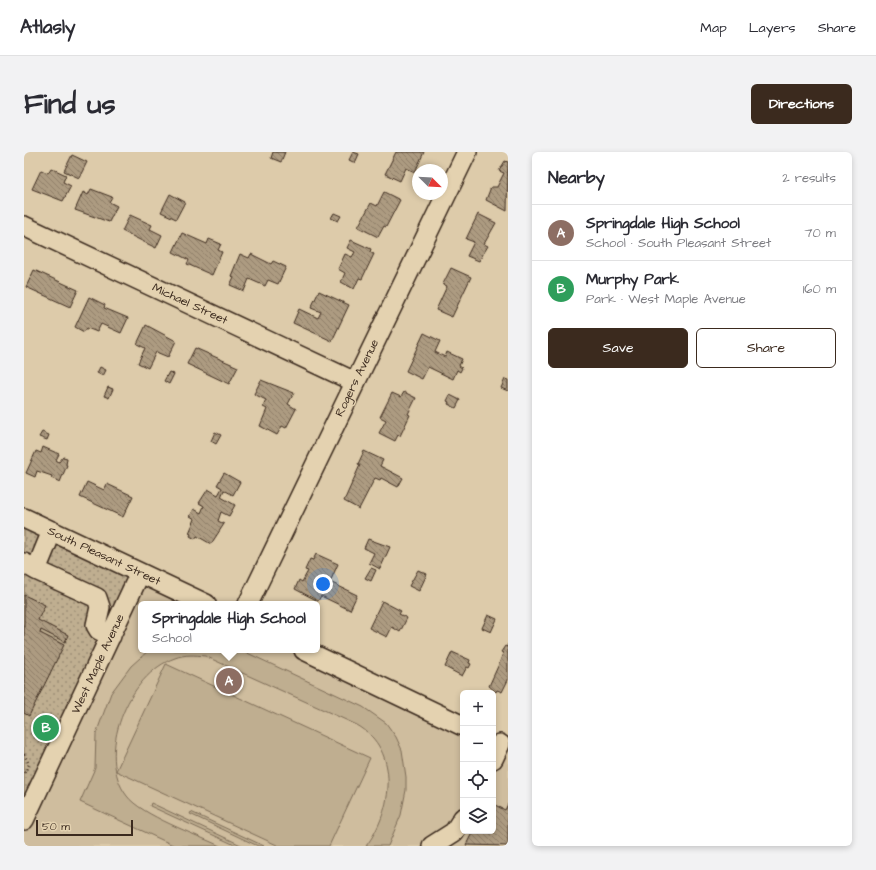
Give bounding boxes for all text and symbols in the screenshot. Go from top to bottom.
text: Atlasly [20,14,75,41]
text: Map [700,18,727,38]
text: Layers [749,18,796,38]
text: Share [818,18,856,38]
button: Directions [751,84,852,124]
text: Find us [24,85,115,124]
north arrow [412,164,448,200]
text: Nearby [548,166,605,190]
text: 2 results [782,169,836,187]
text: Springdale High School [586,213,740,234]
text: A [557,224,565,242]
text: 70 m [804,224,836,242]
text: School · South Pleasant Street [586,234,771,252]
text: Murphy Park [586,269,679,290]
street label: Michael Street [149,279,231,329]
text: B [556,280,566,298]
text: 160 m [803,280,836,298]
text: Park · West Maple Avenue [586,290,746,308]
button: Save [548,328,688,368]
button: Share [696,328,836,368]
street label: Rogers Avenue [331,336,384,420]
street label: South Pleasant Street [45,522,164,590]
your location [313,574,333,594]
popup [138,601,320,653]
text: Springdale High School [152,608,306,629]
street label: West Maple Avenue [67,611,129,717]
text: School [152,629,192,647]
pin: A [216,666,242,696]
map controls [460,690,496,834]
button: + [460,690,496,726]
pin: B [33,713,59,743]
button: − [460,726,496,762]
button: locate [460,762,496,798]
button: layers [460,798,496,834]
scale bar [36,818,133,837]
text: 50 m [42,819,70,834]

